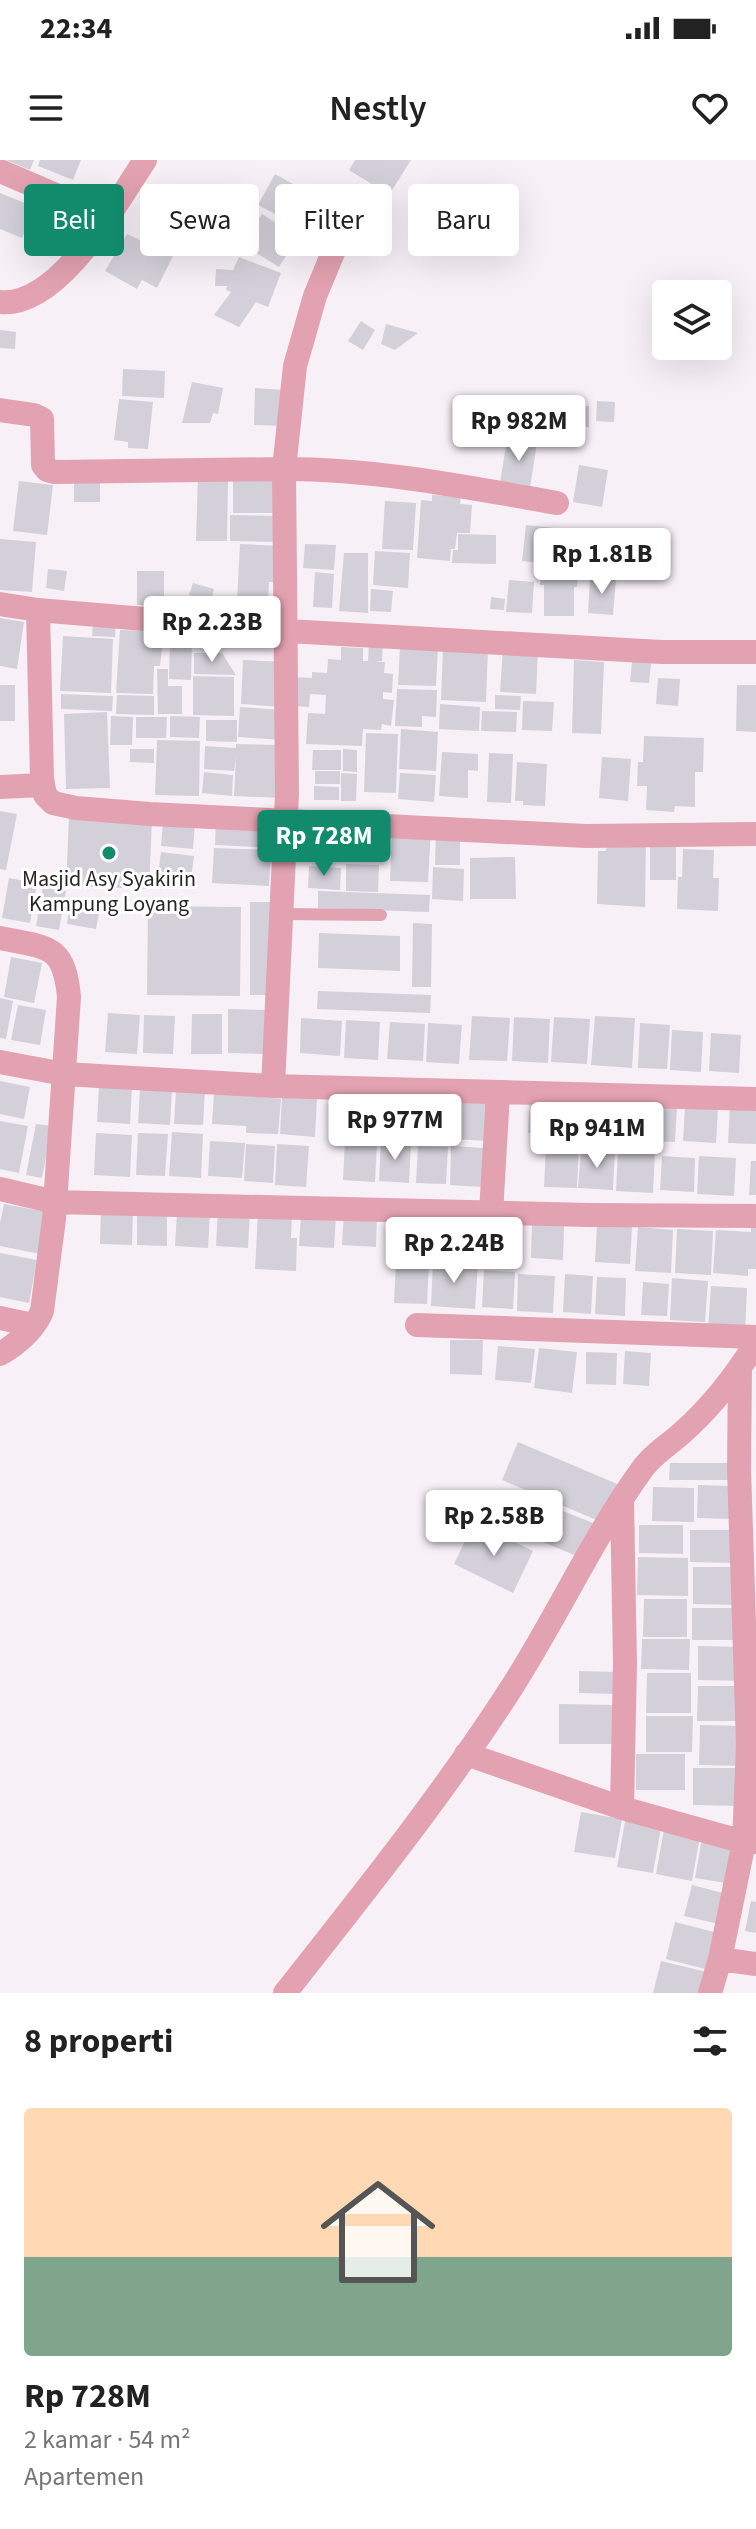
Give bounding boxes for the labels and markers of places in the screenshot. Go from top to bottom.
pin: Rp 982M [445,395,593,463]
pin: Rp 1.81B [519,528,685,596]
pin: Rp 2.23B [129,596,295,664]
pin: Rp 728M [250,810,398,878]
marker: Masjid Asy Syakirin Kampung Loyang [100,844,118,862]
place label: Masjid Asy Syakirin Kampung Loyang [22,863,196,920]
pin: Rp 977M [321,1094,469,1162]
pin: Rp 941M [523,1102,671,1170]
pin: Rp 2.24B [371,1217,537,1285]
pin: Rp 2.58B [411,1490,577,1558]

